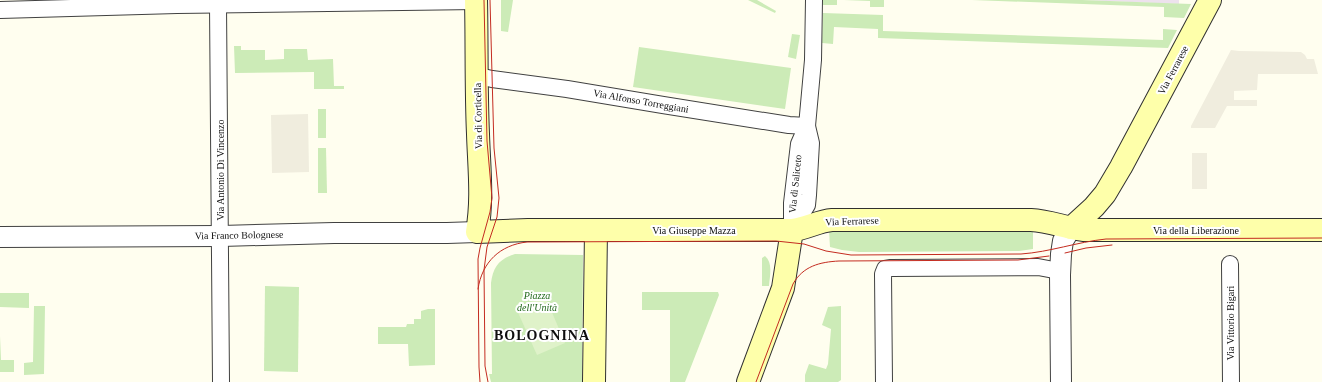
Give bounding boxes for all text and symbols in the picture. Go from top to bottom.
street label: Via Ferrarese [1156,43,1191,96]
street label: Via di Corticella [472,82,484,149]
street label: Via Alfonso Torreggiani [592,87,690,115]
street label: Via Antonio Di Vincenzo [215,119,226,221]
street label: Via di Saliceto [786,154,804,214]
street label: Via Ferrarese [825,215,879,227]
street label: Via Giuseppe Mazza [652,225,736,236]
street label: Via della Liberazione [1153,225,1240,236]
street label: Via Franco Bolognese [194,229,284,241]
street label: Via Vittorio Bigari [1225,285,1236,360]
park label: Piazza dell'Unità [517,290,557,313]
district label: BOLOGNINA [494,328,590,343]

